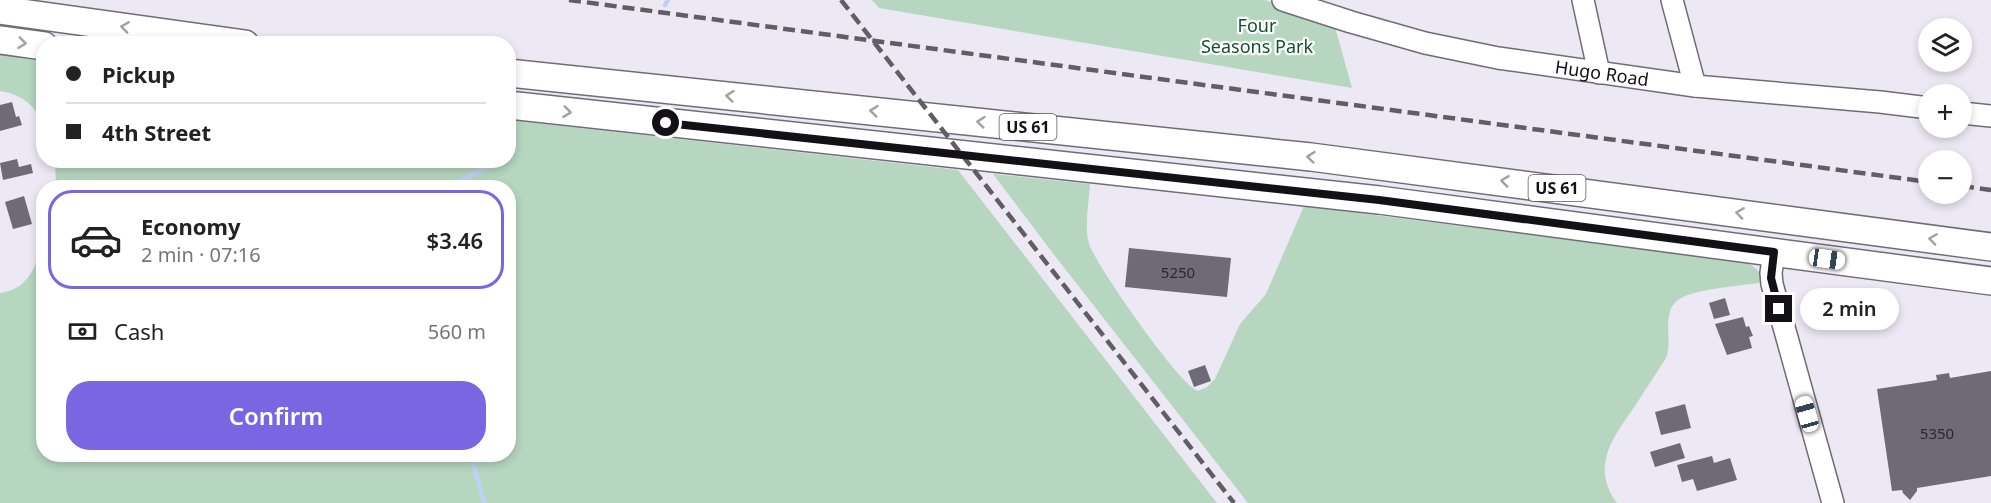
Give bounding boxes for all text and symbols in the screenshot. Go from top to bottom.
park label: Four Seasons Park [1201,13,1313,58]
map controls [1918,18,1972,204]
button: layers [1918,18,1972,72]
one-way arrow [120,22,129,34]
one-way arrow [17,36,26,48]
street label: Hugo Road [1554,54,1650,91]
text: Pickup [102,59,175,89]
button: + [1918,84,1972,138]
one-way arrow [726,90,735,103]
one-way arrow [869,105,879,118]
one-way arrow [562,106,571,118]
route start [652,109,679,136]
road number: US 61 [1000,114,1056,140]
text: 4th Street [102,117,211,147]
one-way arrow [977,117,986,129]
button: − [1918,150,1972,204]
one-way arrow [1307,151,1316,164]
road number: US 61 [1528,175,1586,201]
one-way arrow [1500,176,1509,188]
one-way arrow [1735,207,1744,219]
text: Economy [141,211,240,241]
icon: car [69,213,123,267]
text: $3.46 [427,225,483,255]
one-way arrow [1928,233,1938,246]
text: 2 min · 07:16 [141,241,261,268]
car [1808,248,1846,270]
house number: 5250 [1161,262,1195,282]
callout: 2 min [1800,288,1899,330]
route end [1765,295,1792,322]
text: 2 min [1822,295,1877,322]
icon: cash [66,315,99,348]
text: Cash [114,316,164,346]
text: 560 m [428,318,486,345]
button: Confirm [66,381,486,450]
car [1793,394,1821,434]
house number: 5350 [1920,423,1954,443]

